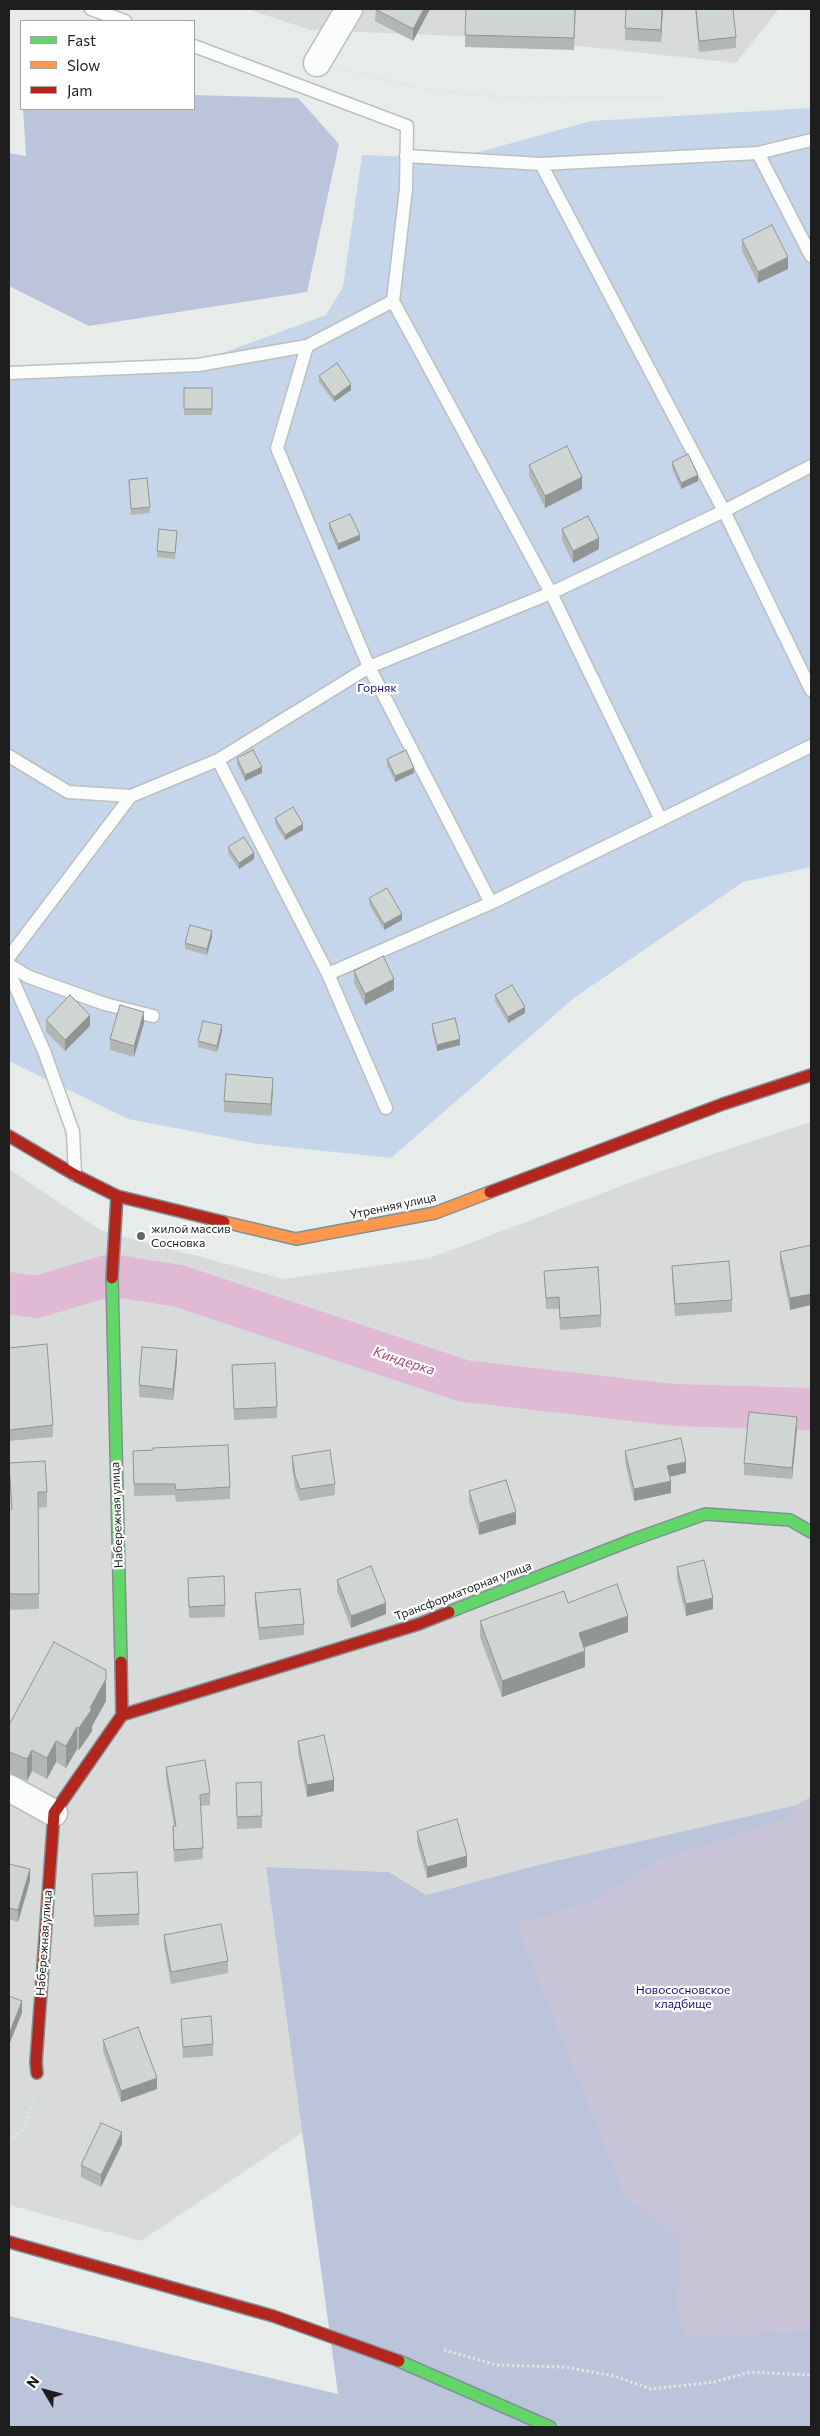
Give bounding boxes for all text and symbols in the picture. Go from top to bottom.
legend [20,20,195,110]
text: Fast [67,31,96,49]
text: Slow [67,56,100,74]
text: Jam [67,81,92,99]
park label: Горняк [357,681,397,695]
street label: Утренняя улица [348,1190,438,1222]
place label: жилой массив Сосновка [151,1222,231,1250]
marker: жилой массив Сосновка [135,1230,147,1242]
water label: Киндерка [371,1343,437,1379]
street label: Набережная улица [108,1462,126,1568]
street label: Трансформаторная улица [393,1558,533,1624]
street label: Набережная улица [33,1890,55,1996]
park label: Новососновское кладбище [636,1983,730,2011]
north arrow [20,2366,70,2416]
text: N [23,2372,43,2391]

